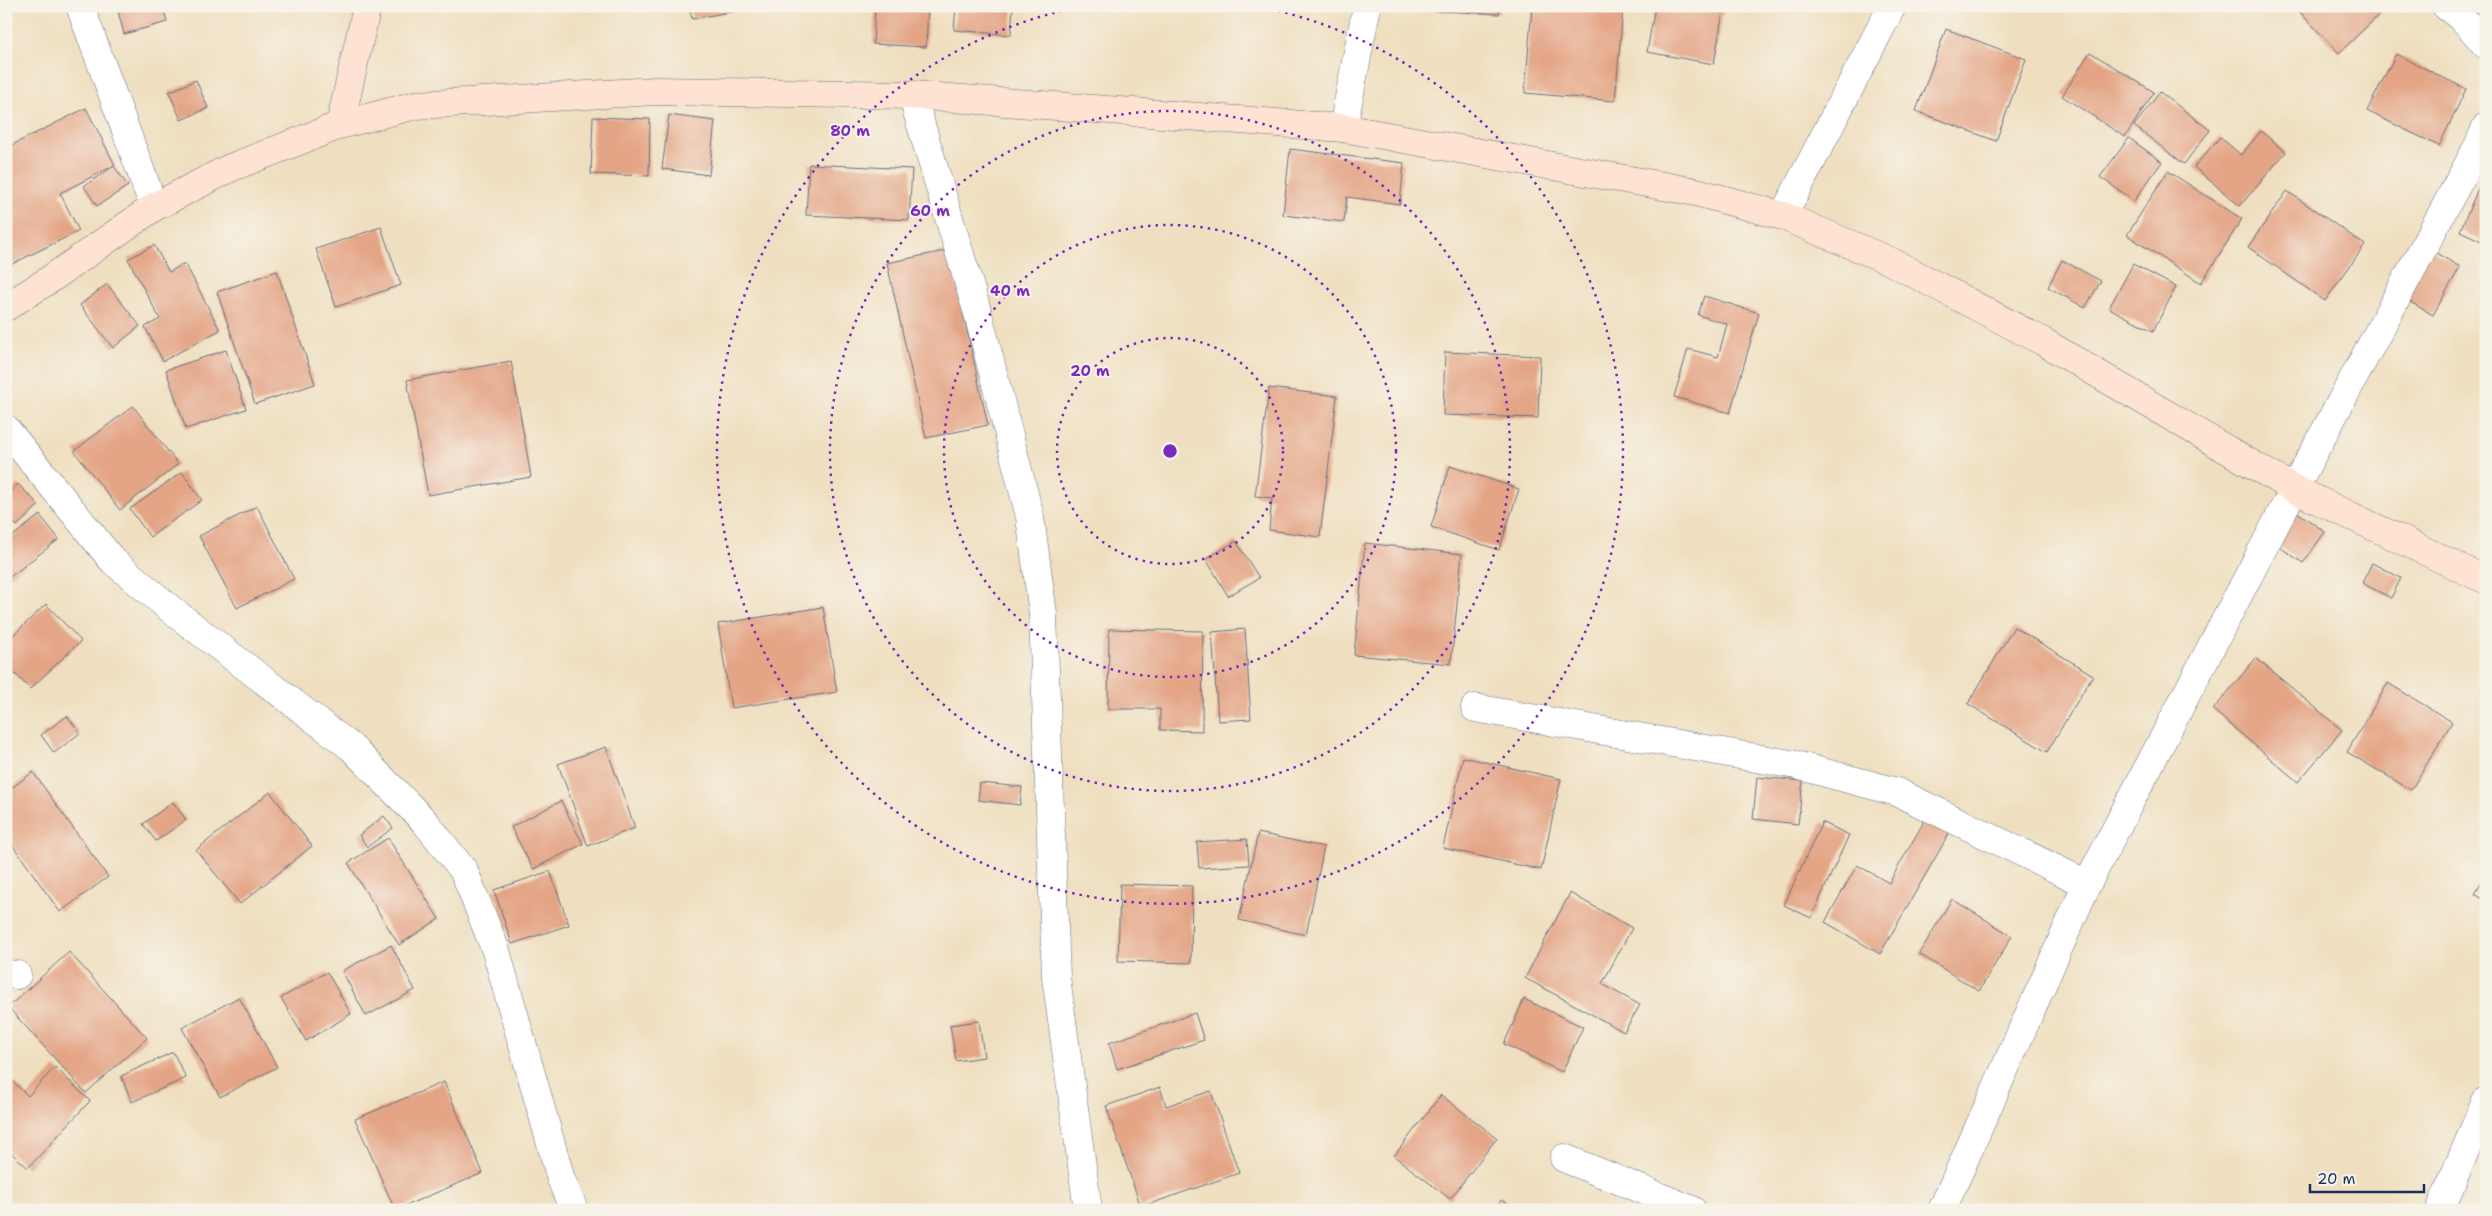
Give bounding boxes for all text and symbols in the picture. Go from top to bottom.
text: 80 m [830,121,870,141]
text: 60 m [910,201,950,221]
text: 40 m [990,281,1030,301]
text: 20 m [1070,361,1110,381]
centre of rings [1161,442,1179,460]
scale bar [2310,1161,2423,1193]
text: 20 m [2317,1169,2356,1189]

